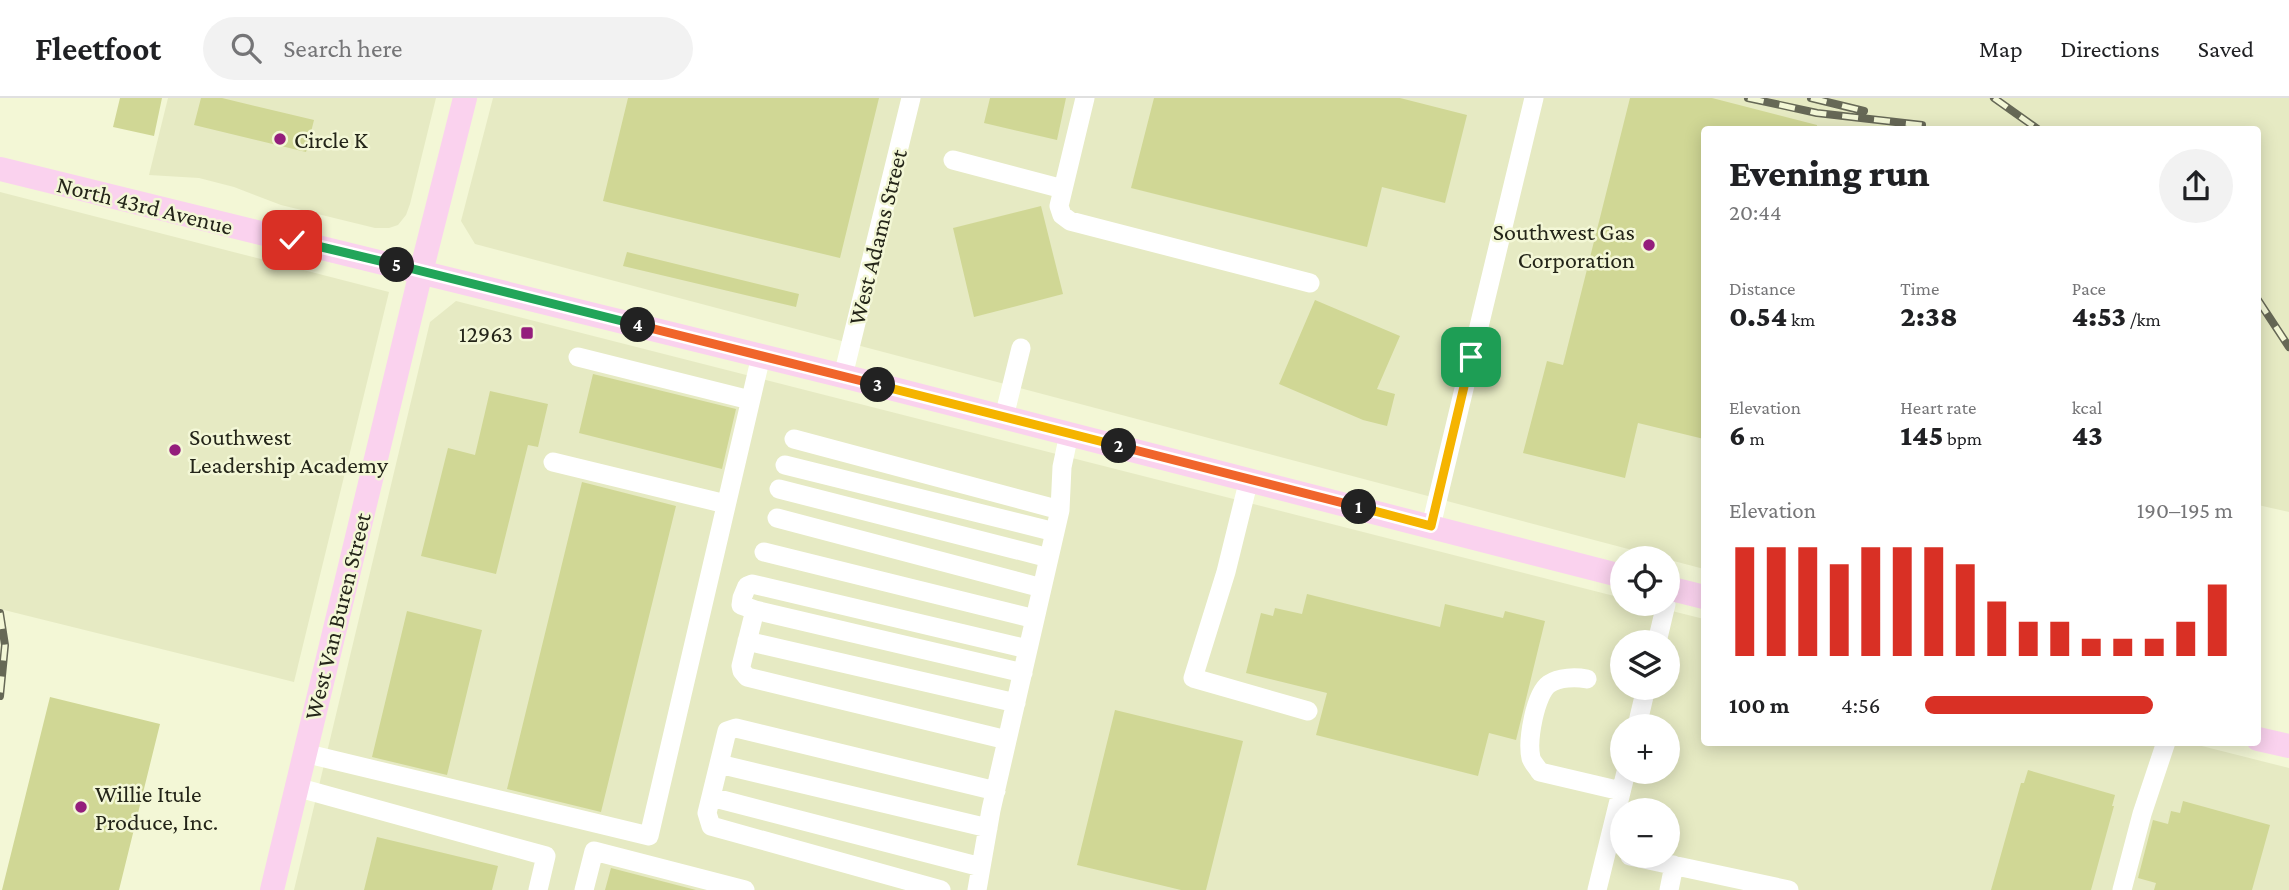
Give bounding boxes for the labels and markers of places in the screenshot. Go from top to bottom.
place label: Circle K [294,126,368,153]
marker: Circle K [272,131,288,147]
pin [262,210,322,270]
place label: Southwest Gas Corporation [1493,218,1635,273]
marker: Southwest Gas Corporation [1641,237,1657,253]
pin: 5 [380,248,414,282]
pin: 4 [620,308,656,342]
place label: 12963 [459,320,513,347]
marker: 12963 [519,325,535,341]
pin [1441,327,1501,387]
pin: 3 [860,368,896,402]
place label: Southwest Leadership Academy [189,423,389,478]
pin: 2 [1102,428,1136,464]
marker: Southwest Leadership Academy [167,442,183,458]
pin: 1 [1342,490,1376,524]
place label: Willie Itule Produce, Inc. [95,780,218,835]
marker: Willie Itule Produce, Inc. [73,799,89,815]

